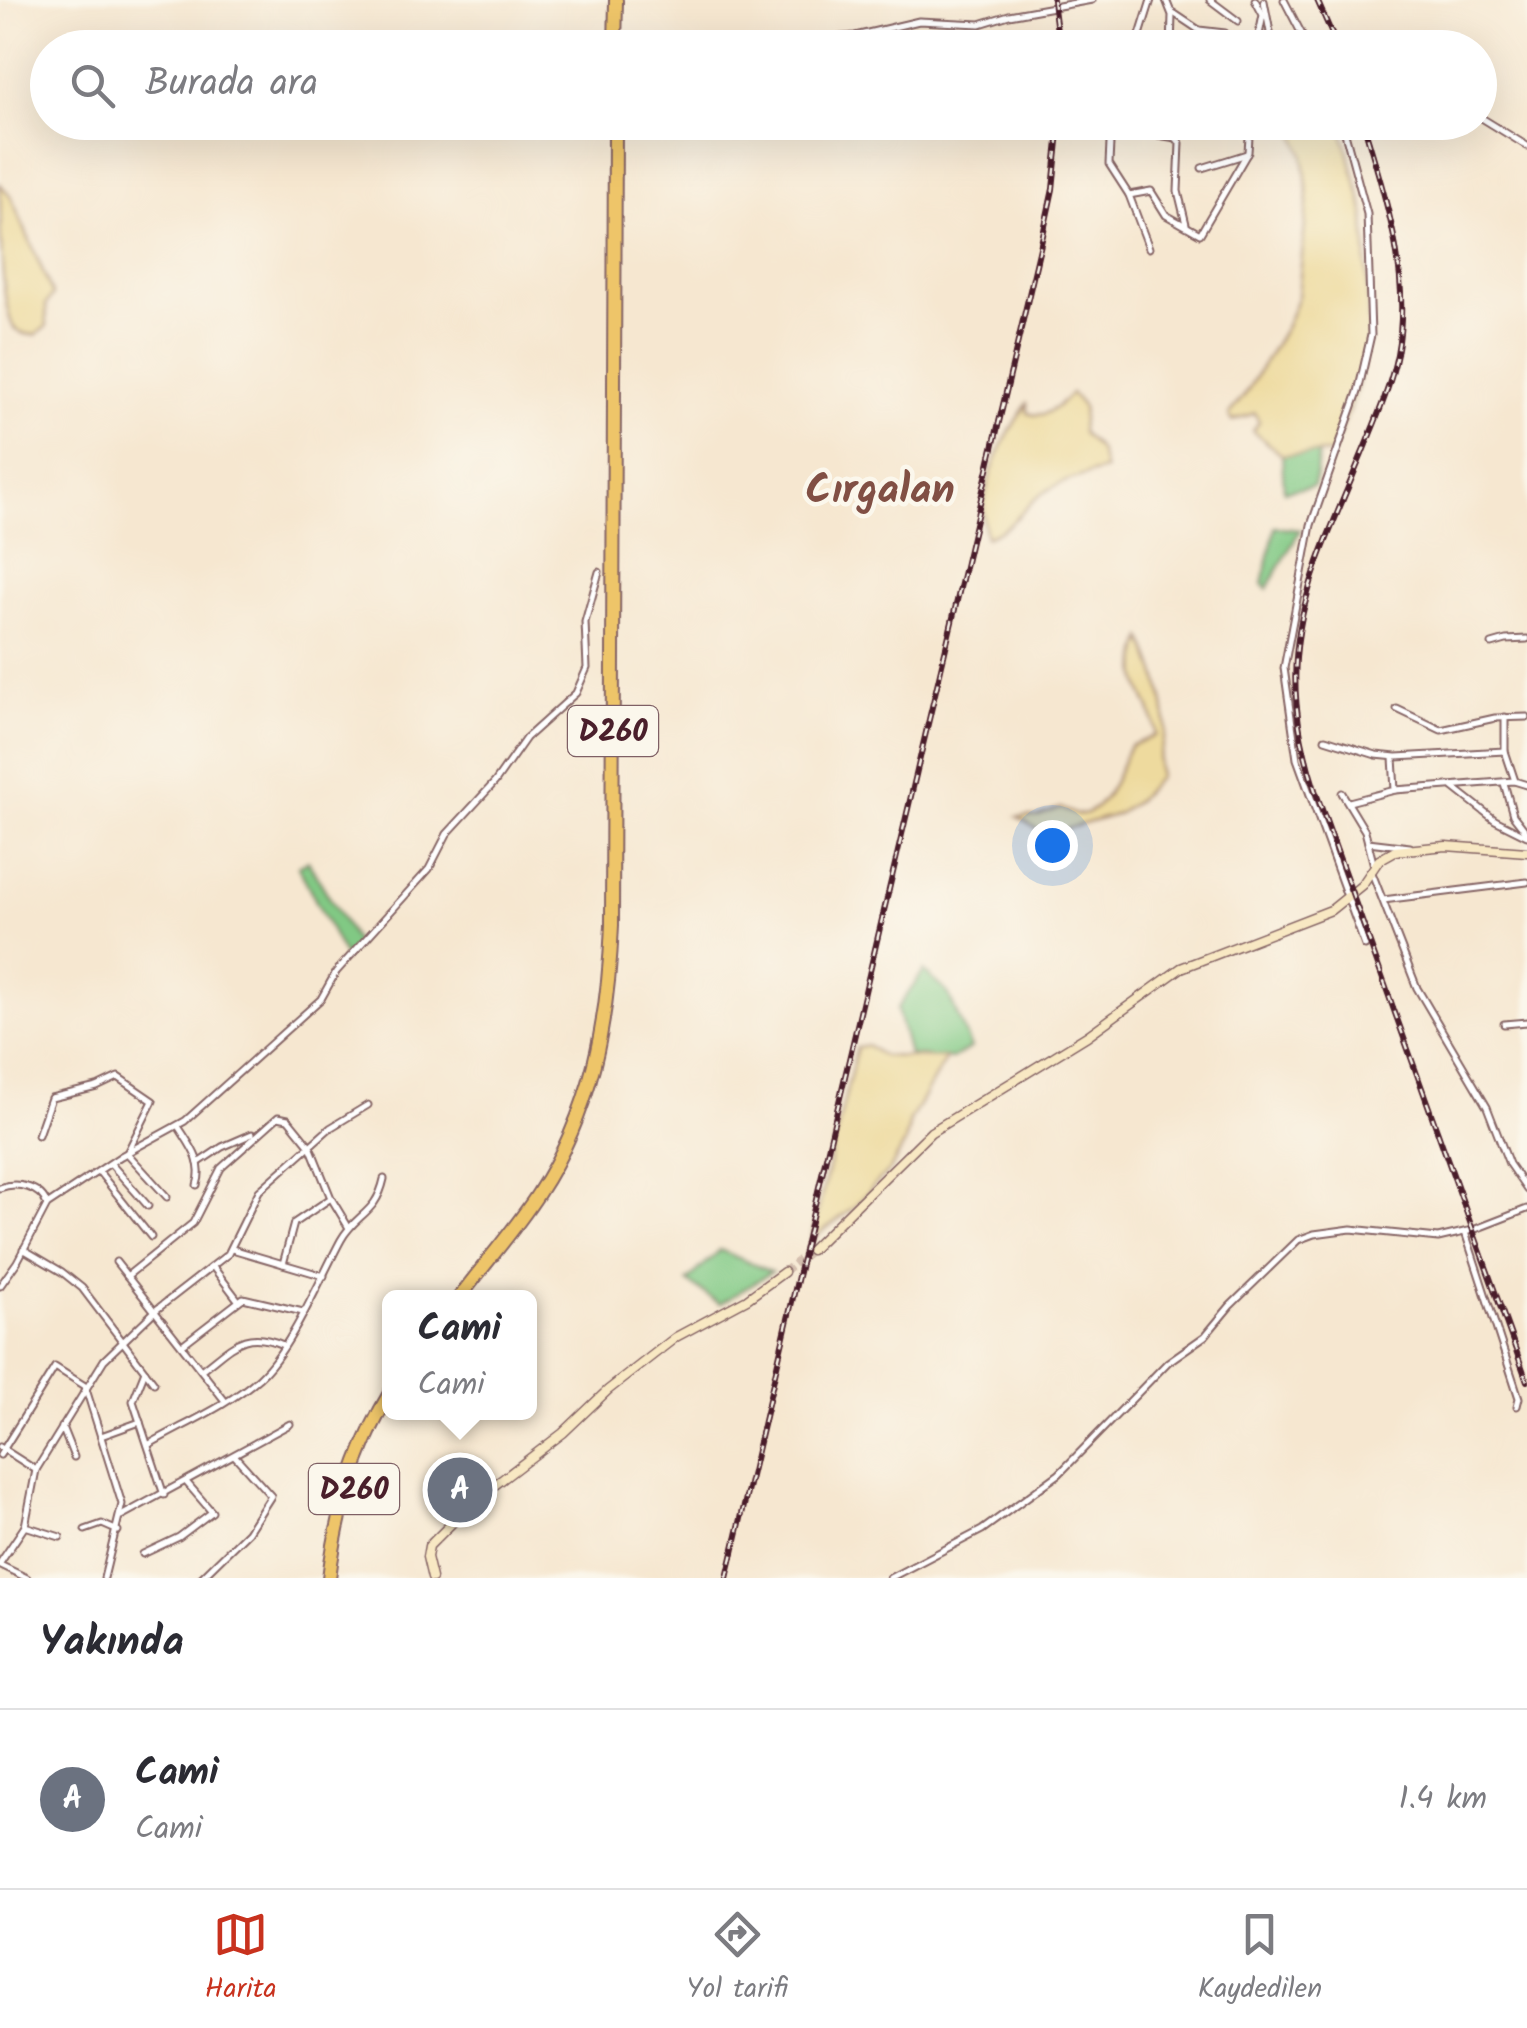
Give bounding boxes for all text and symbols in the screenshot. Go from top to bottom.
search box [30,30,1497,140]
text: Burada ara [145,55,318,115]
icon: search [65,58,120,113]
district label: Cırgalan [805,458,955,525]
road number: D260 [568,706,658,756]
your location [1027,820,1078,871]
popup [382,1290,537,1420]
text: Cami [418,1300,501,1360]
text: Cami [418,1360,485,1411]
pin: A [428,1452,492,1528]
road number: D260 [309,1464,399,1514]
text: Yakında [40,1610,184,1677]
text: Cami [135,1744,219,1804]
text: A [62,1774,83,1825]
text: 1.4 km [1398,1774,1487,1825]
text: Cami [135,1804,202,1855]
tab: Harita [205,1907,277,2012]
tab: Yol tarifi [686,1907,788,2012]
tab: Kaydedilen [1198,1907,1322,2012]

